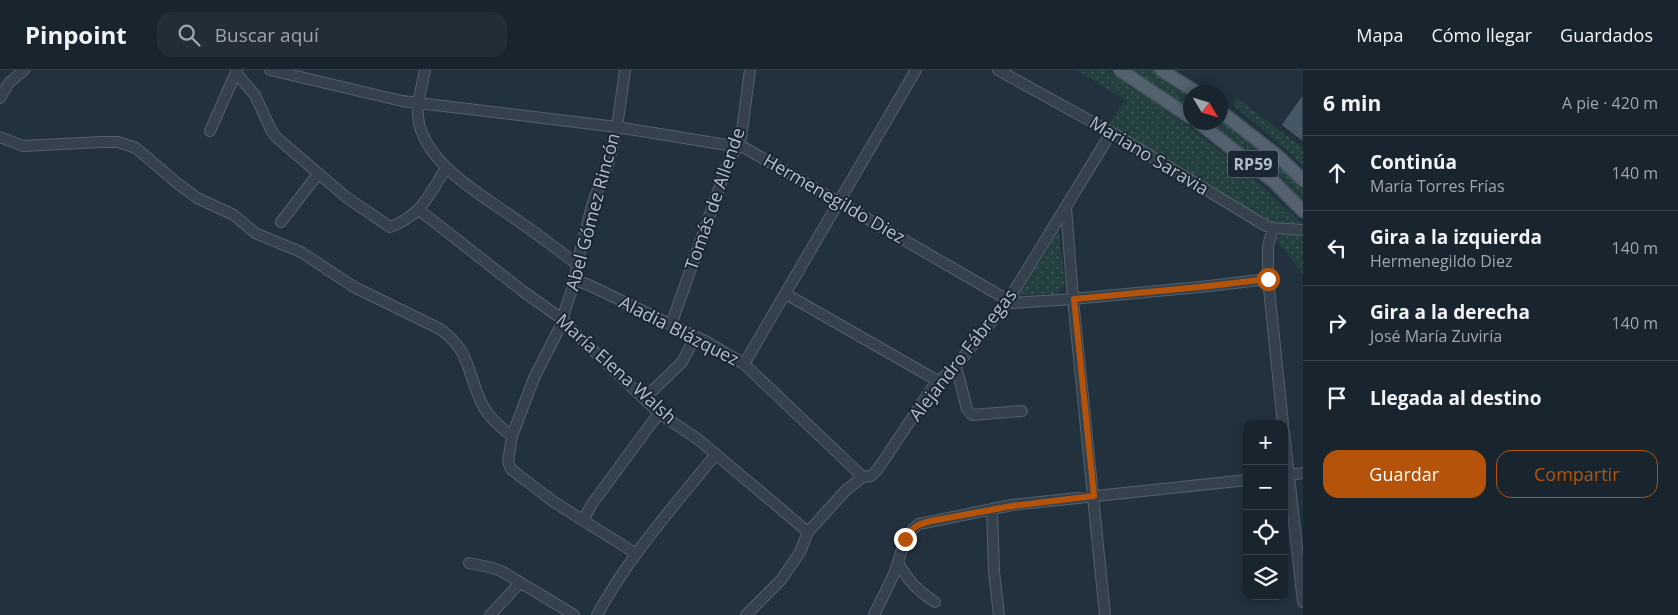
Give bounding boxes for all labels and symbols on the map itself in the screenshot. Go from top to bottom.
north arrow [1183,85,1228,130]
street label: Mariano Saravia [1085,110,1214,200]
street label: Tomás de Allende [678,124,750,273]
street label: Abel Gómez Rincón [559,130,625,293]
street label: Hermenegildo Diez [759,148,910,249]
road number: RP59 [1228,150,1278,178]
route start [1257,268,1280,291]
street label: Alejandro Fábregas [903,283,1021,425]
street label: Aladia Blázquez [615,290,743,371]
street label: María Elena Walsh [551,308,682,429]
route end [894,528,917,551]

